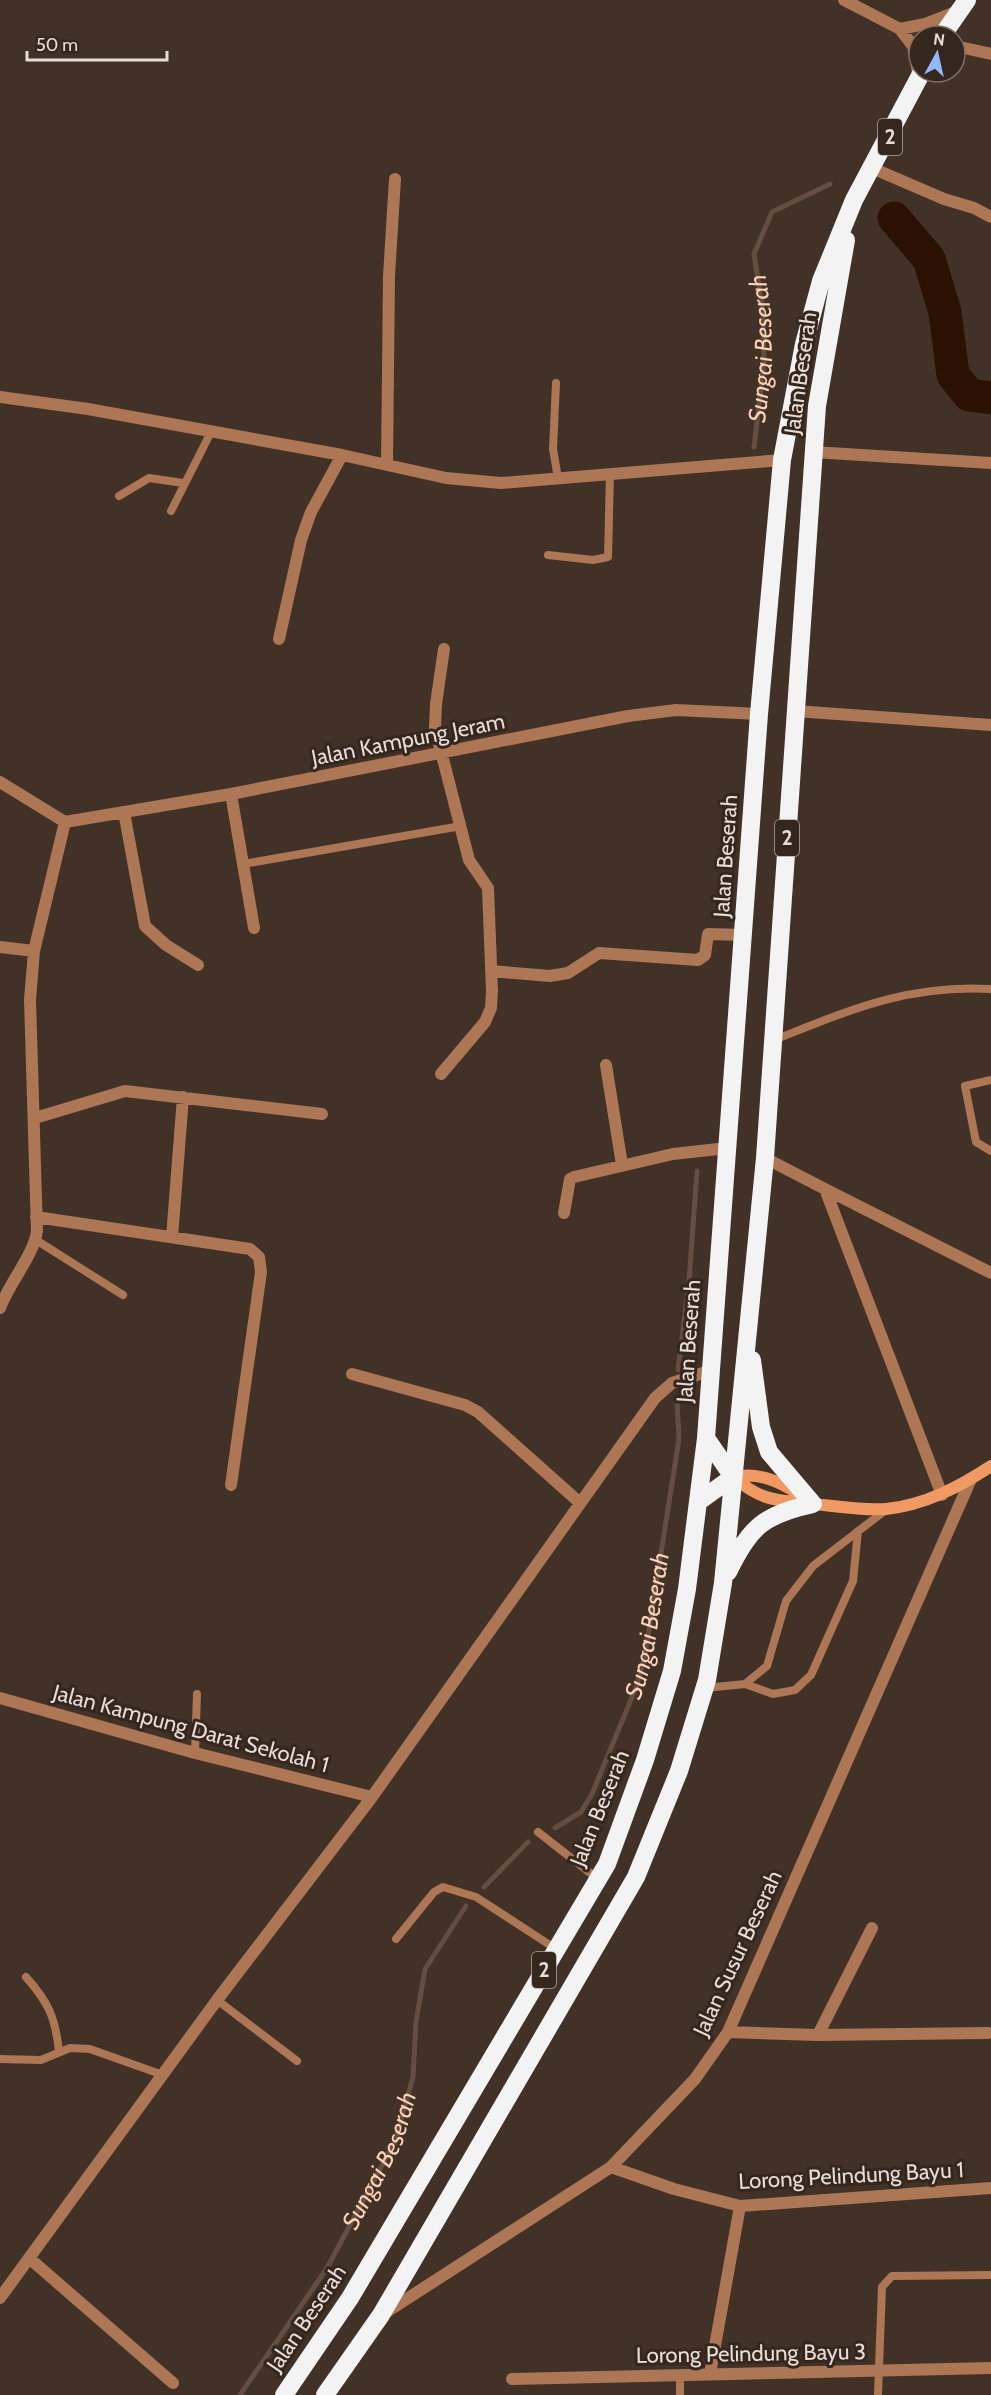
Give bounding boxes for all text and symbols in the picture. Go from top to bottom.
scale bar [27,24,166,62]
north arrow [907,24,967,84]
text: N [932,29,946,50]
text: 50 m [36,34,78,56]
road number: 2 [878,119,902,155]
water label: Sungai Beserah [742,273,778,424]
street label: Jalan Beserah [778,310,822,437]
street label: Jalan Kampung Jeram [308,707,507,772]
street label: Jalan Beserah [708,794,743,919]
road number: 2 [775,820,799,856]
street label: Jalan Beserah [671,1279,706,1404]
water label: Sungai Beserah [618,1550,675,1703]
street label: Jalan Kampung Darat Sekolah 1 [49,1678,332,1778]
street label: Jalan Beserah [564,1746,635,1871]
street label: Jalan Susur Beserah [687,1866,788,2041]
road number: 2 [532,1952,556,1988]
water label: Sungai Beserah [335,2089,422,2234]
street label: Lorong Pelindung Bayu 1 [738,2156,964,2195]
street label: Jalan Beserah [260,2260,352,2378]
street label: Lorong Pelindung Bayu 3 [636,2338,866,2369]

